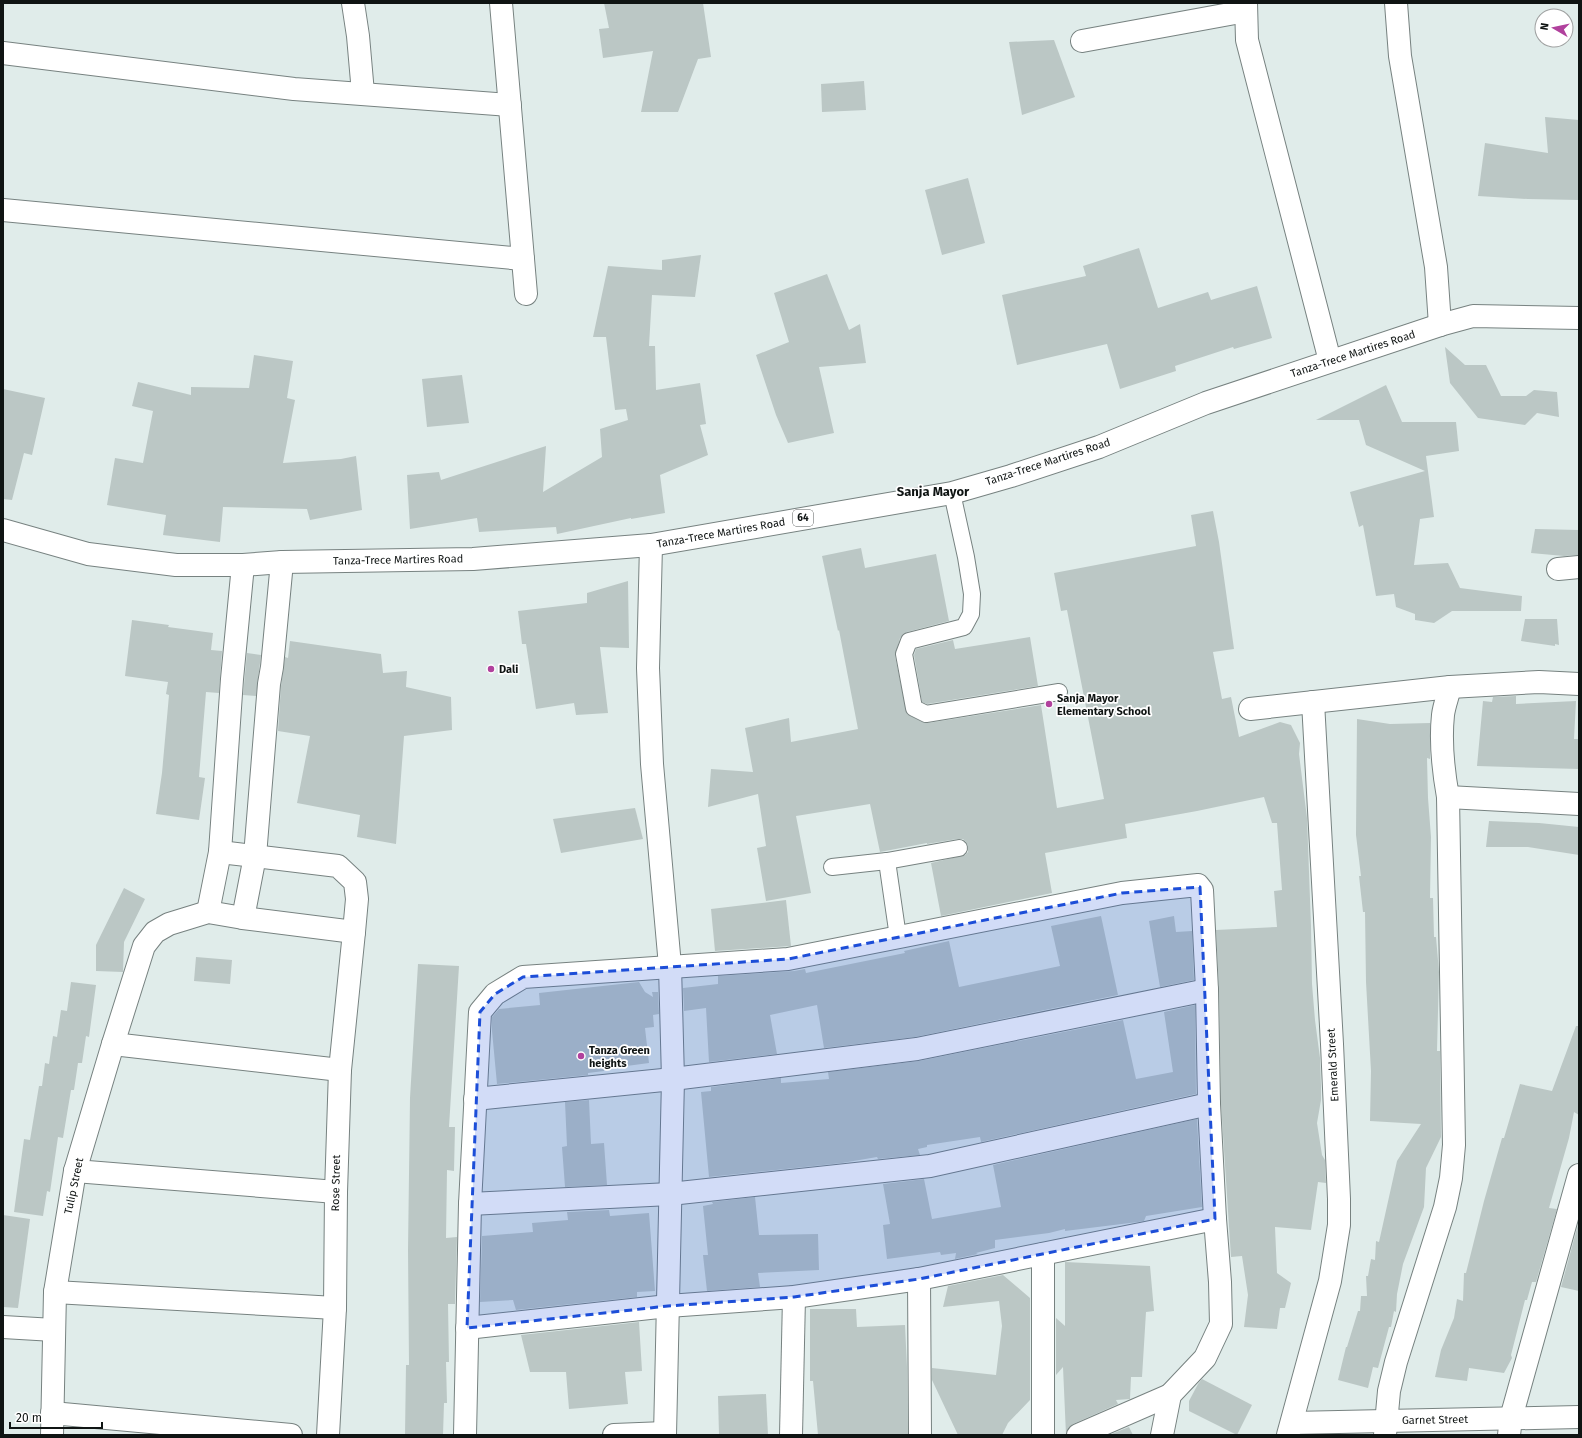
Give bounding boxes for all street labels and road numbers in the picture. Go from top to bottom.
street label: Tanza-Trece Martires Road [1289,328,1417,380]
street label: Tanza-Trece Martires Road [984,436,1112,488]
road number: 64 [793,510,813,526]
street label: Tanza-Trece Martires Road [656,515,786,551]
street label: Tanza-Trece Martires Road [333,552,463,568]
street label: Emerald Street [1325,1028,1341,1102]
street label: Rose Street [329,1154,343,1212]
street label: Tulip Street [62,1157,86,1215]
street label: Garnet Street [1402,1413,1468,1427]

